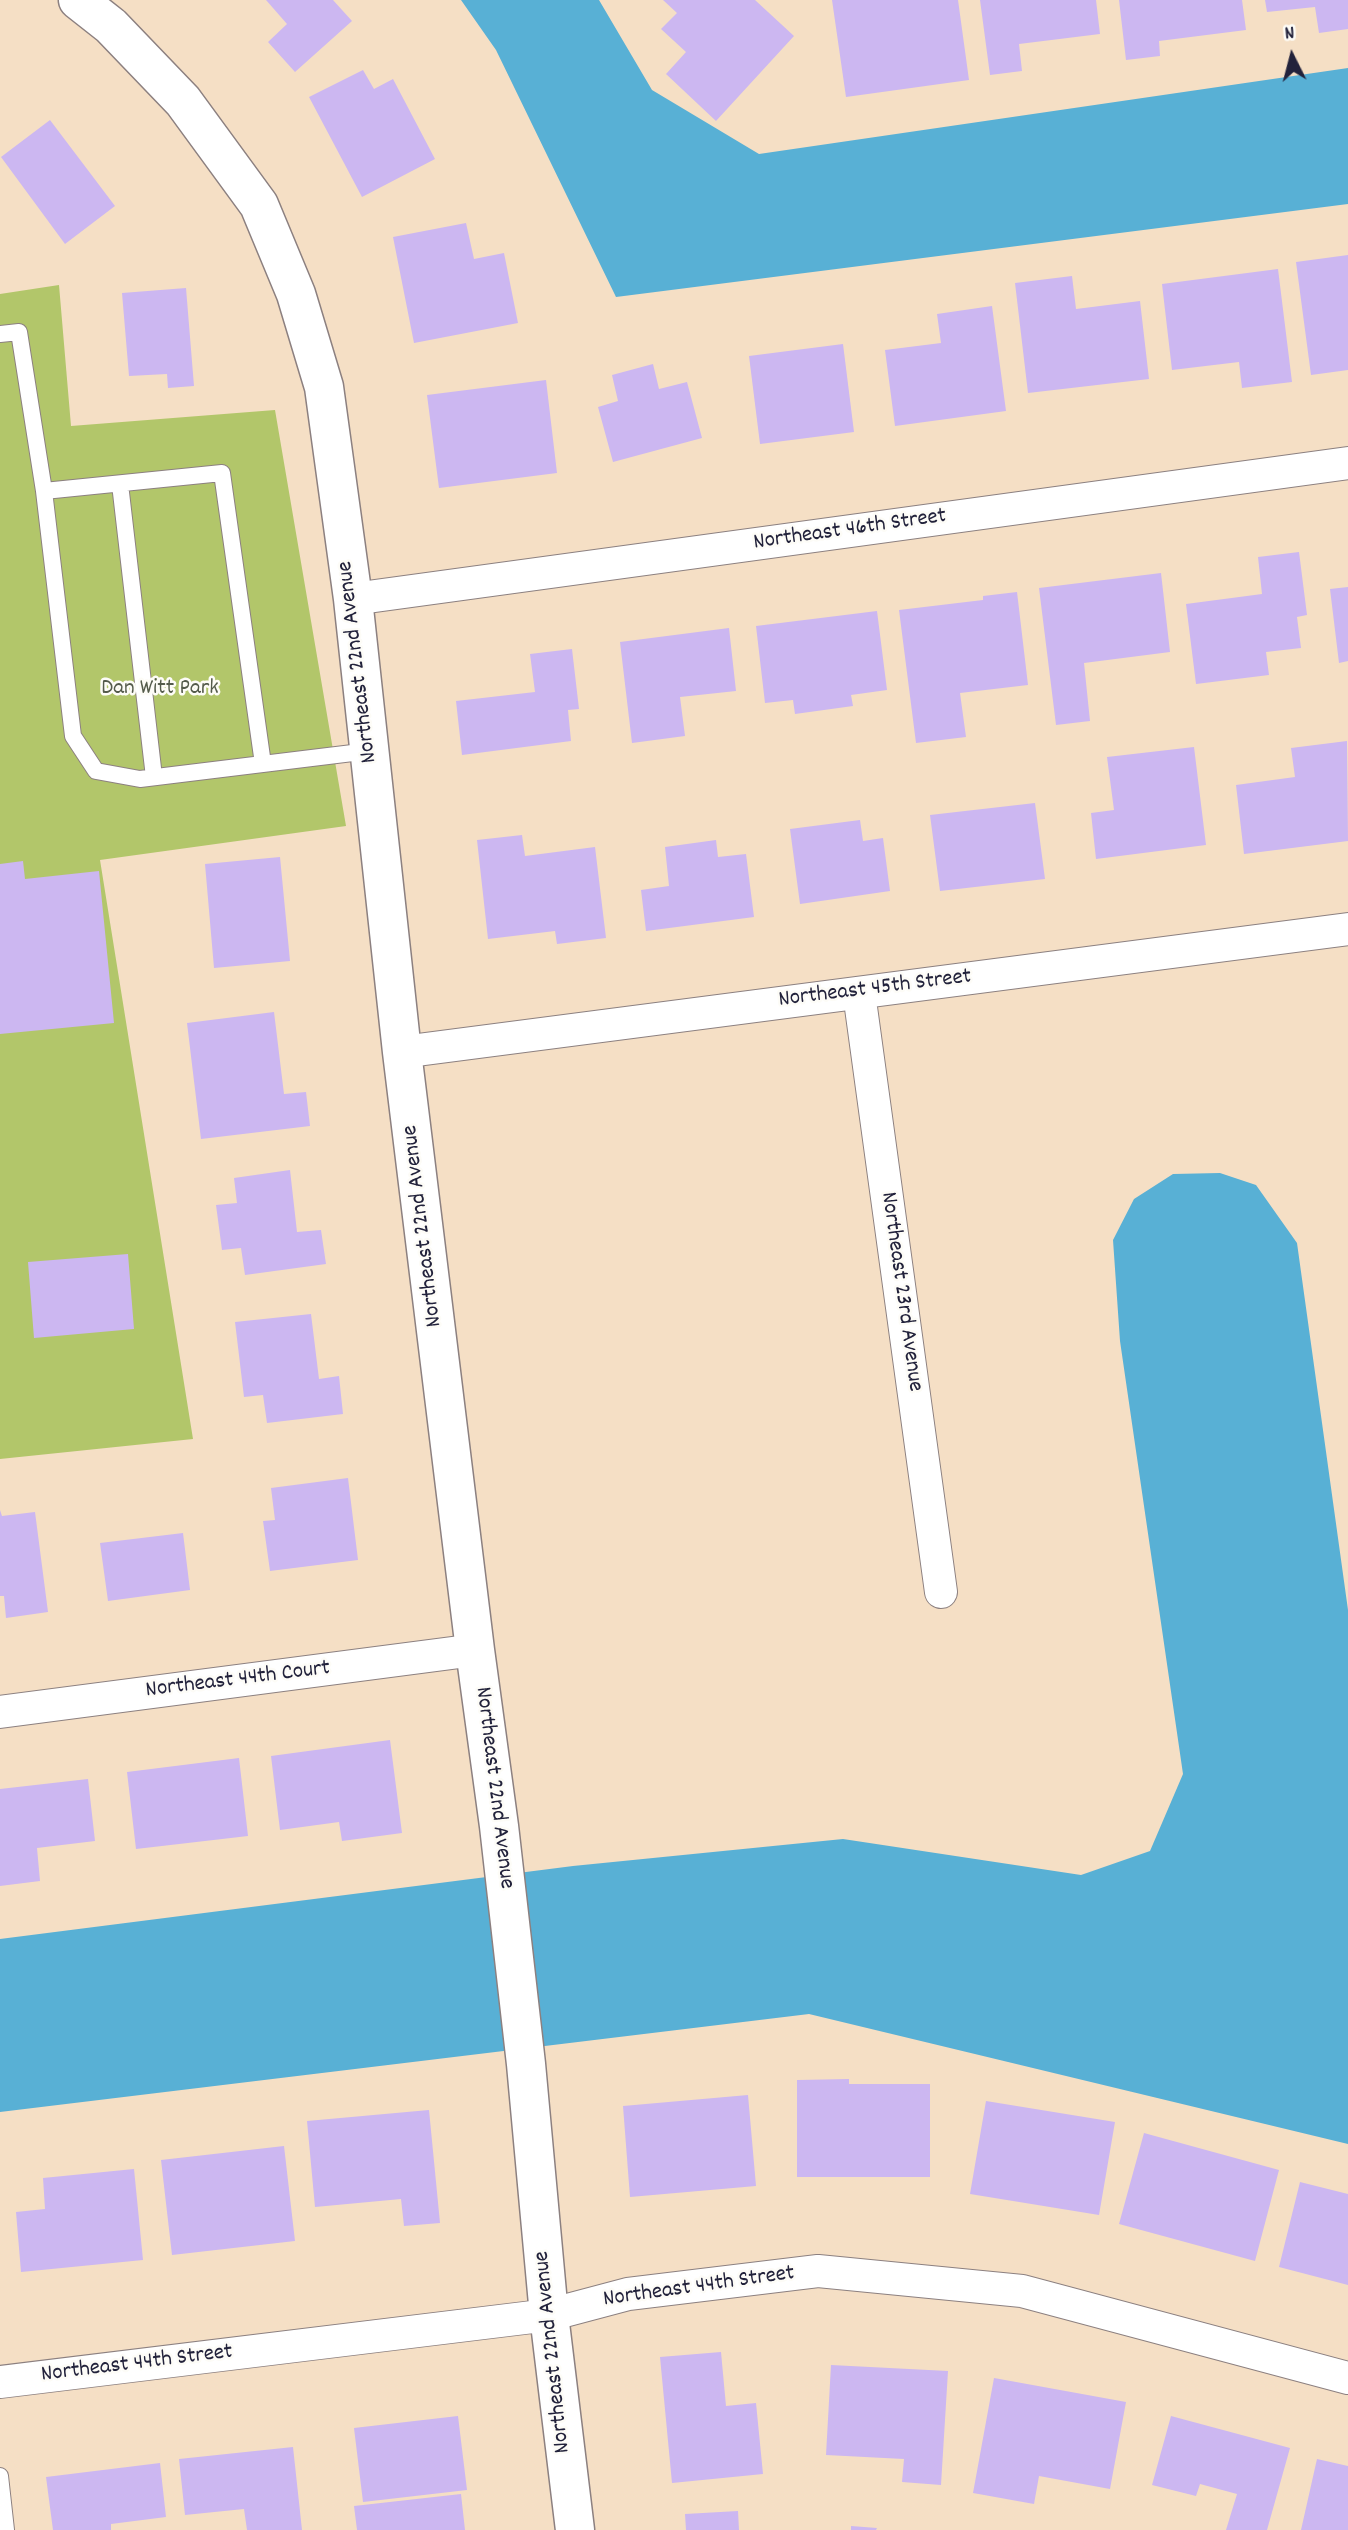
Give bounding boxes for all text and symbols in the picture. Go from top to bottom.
north arrow [1257,21,1327,91]
text: N [1284,21,1296,49]
street label: Northeast 46th Street [752,504,948,558]
street label: Northeast 22nd Avenue [333,559,385,765]
park label: Dan Witt Park [101,676,219,704]
street label: Northeast 45th Street [777,964,973,1016]
street label: Northeast 22nd Avenue [398,1123,450,1329]
street label: Northeast 23rd Avenue [872,1190,928,1394]
street label: Northeast 44th Court [144,1656,332,1706]
street label: Northeast 22nd Avenue [467,1685,519,1891]
street label: Northeast 22nd Avenue [530,2250,578,2454]
street label: Northeast 44th Street [602,2261,796,2315]
street label: Northeast 44th Street [40,2340,234,2390]

